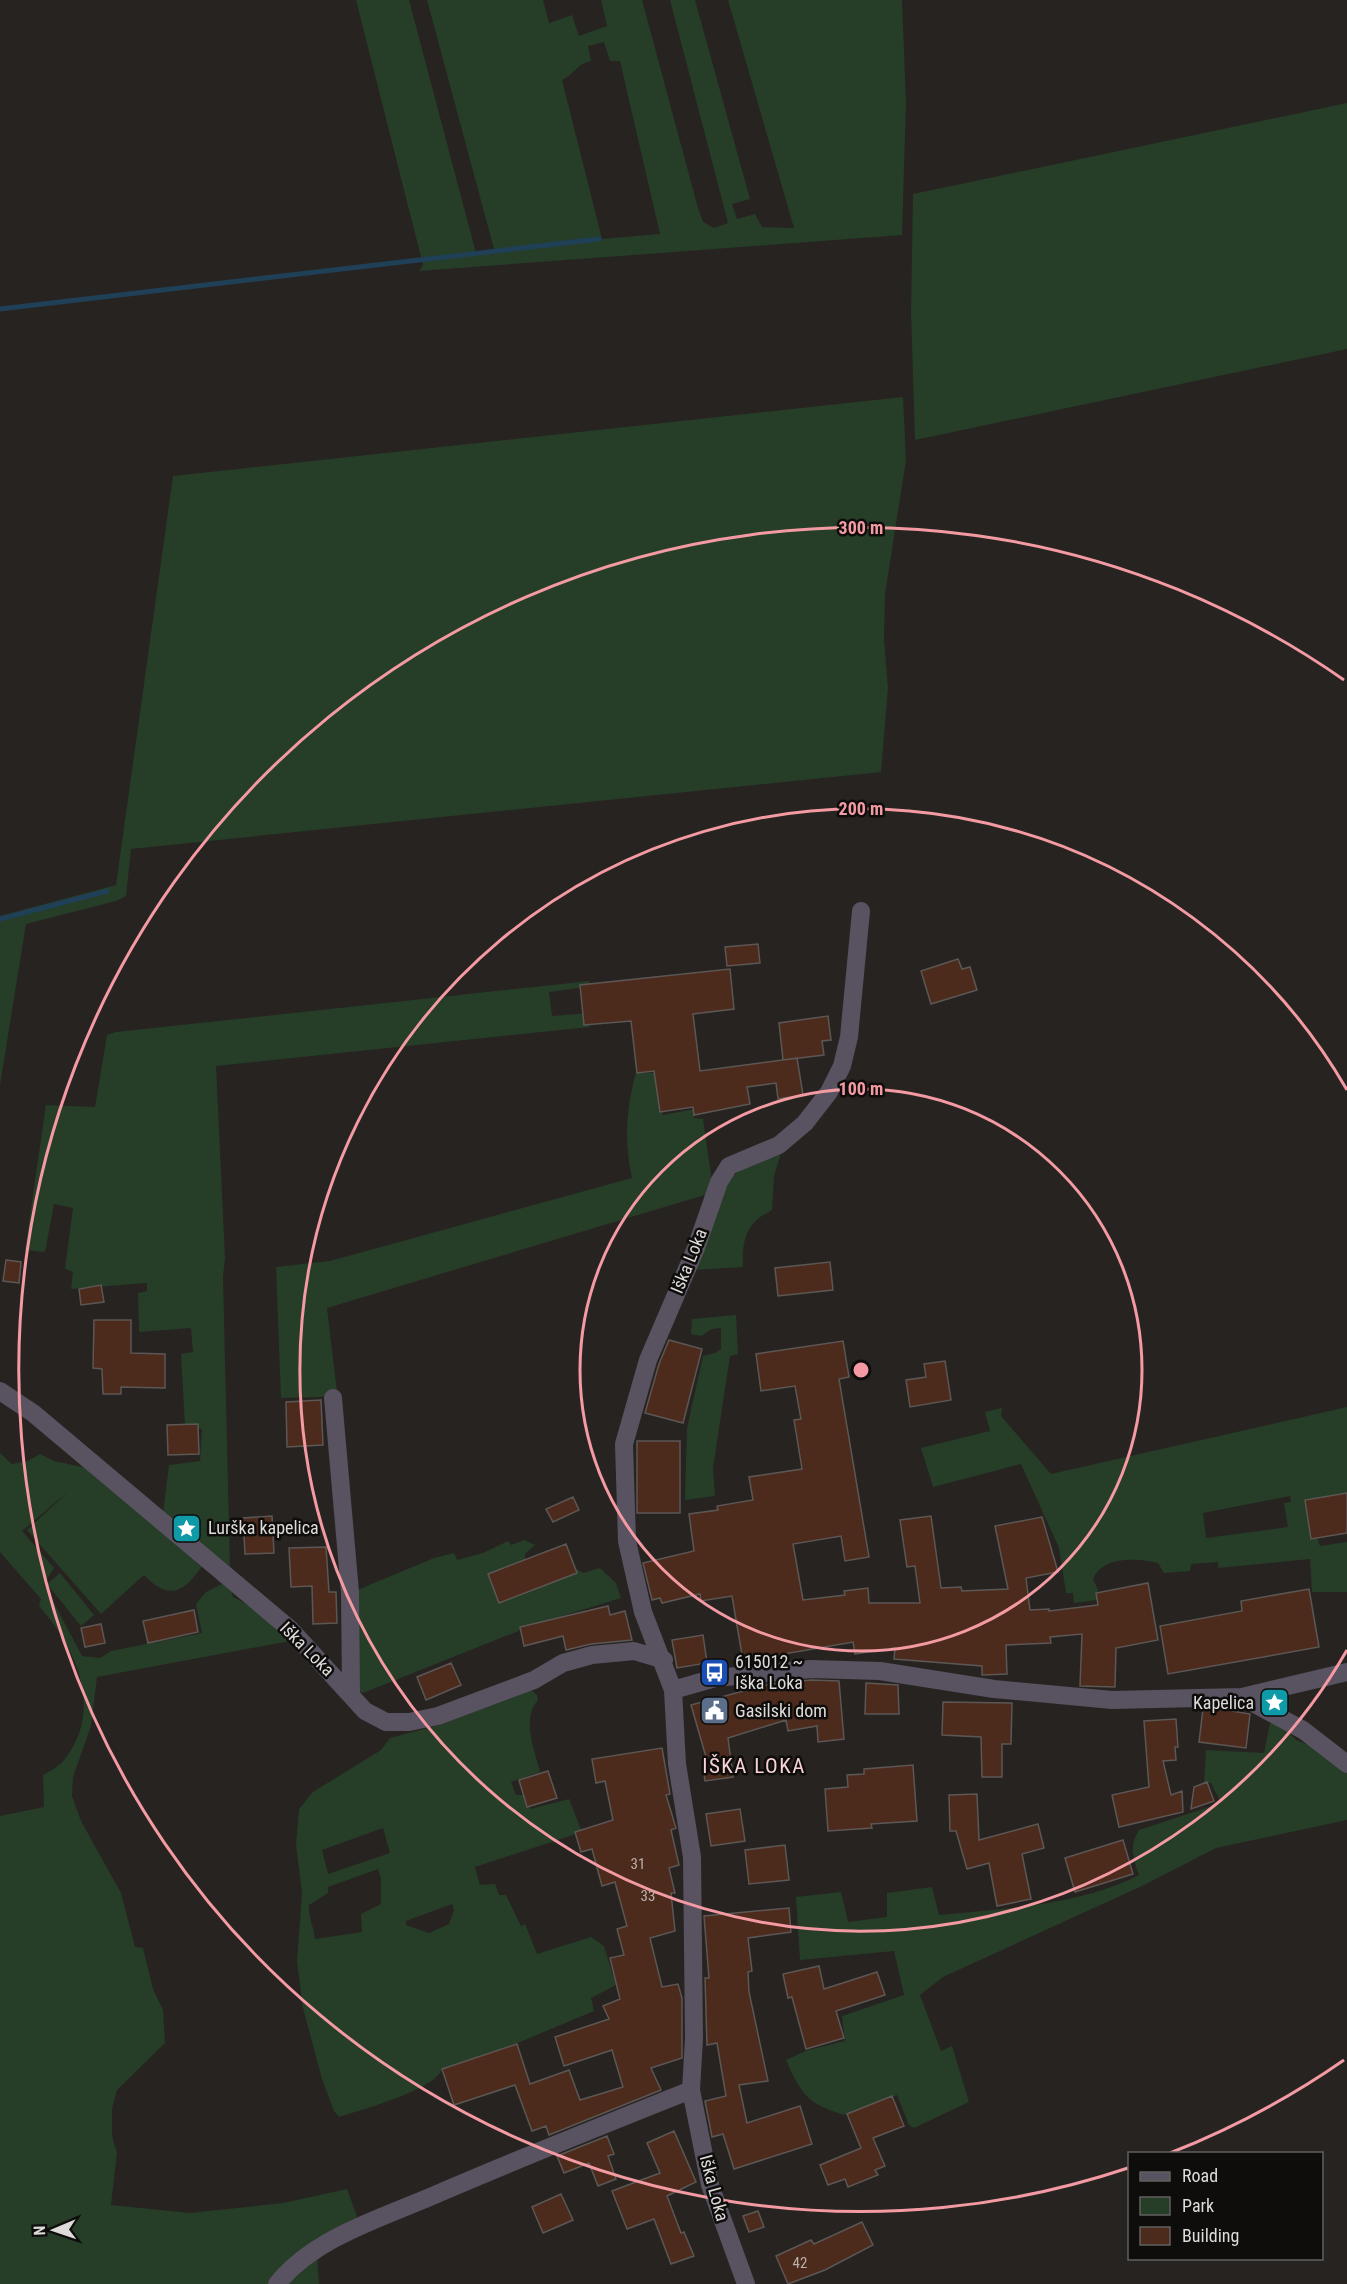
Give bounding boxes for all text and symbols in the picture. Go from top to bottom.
text: 300 m [839,517,883,538]
text: 200 m [839,798,883,819]
text: 100 m [839,1078,883,1099]
street label: Iška Loka [666,1225,711,1296]
centre of rings [851,1360,871,1380]
place icon: Lurška kapelica [171,1512,203,1544]
place label: Lurška kapelica [208,1517,319,1538]
street label: Iška Loka [276,1617,339,1680]
place label: 615012 ~ Iška Loka [735,1651,803,1693]
bus stop icon: 615012 ~ Iška Loka [698,1656,730,1688]
place icon: Kapelica [1259,1687,1291,1719]
place label: Kapelica [1193,1692,1254,1713]
public building icon: Gasilski dom [698,1695,730,1727]
place label: Gasilski dom [735,1700,827,1721]
district label: IŠKA LOKA [702,1754,806,1778]
house number: 31 [631,1855,645,1873]
house number: 33 [641,1887,655,1905]
street label: Iška Loka [696,2152,733,2223]
legend [1128,2152,1323,2260]
text: Road [1182,2165,1218,2186]
text: Park [1182,2195,1214,2216]
north arrow [24,2200,84,2260]
text: N [30,2225,49,2236]
text: Building [1182,2225,1239,2246]
house number: 42 [793,2254,807,2272]

